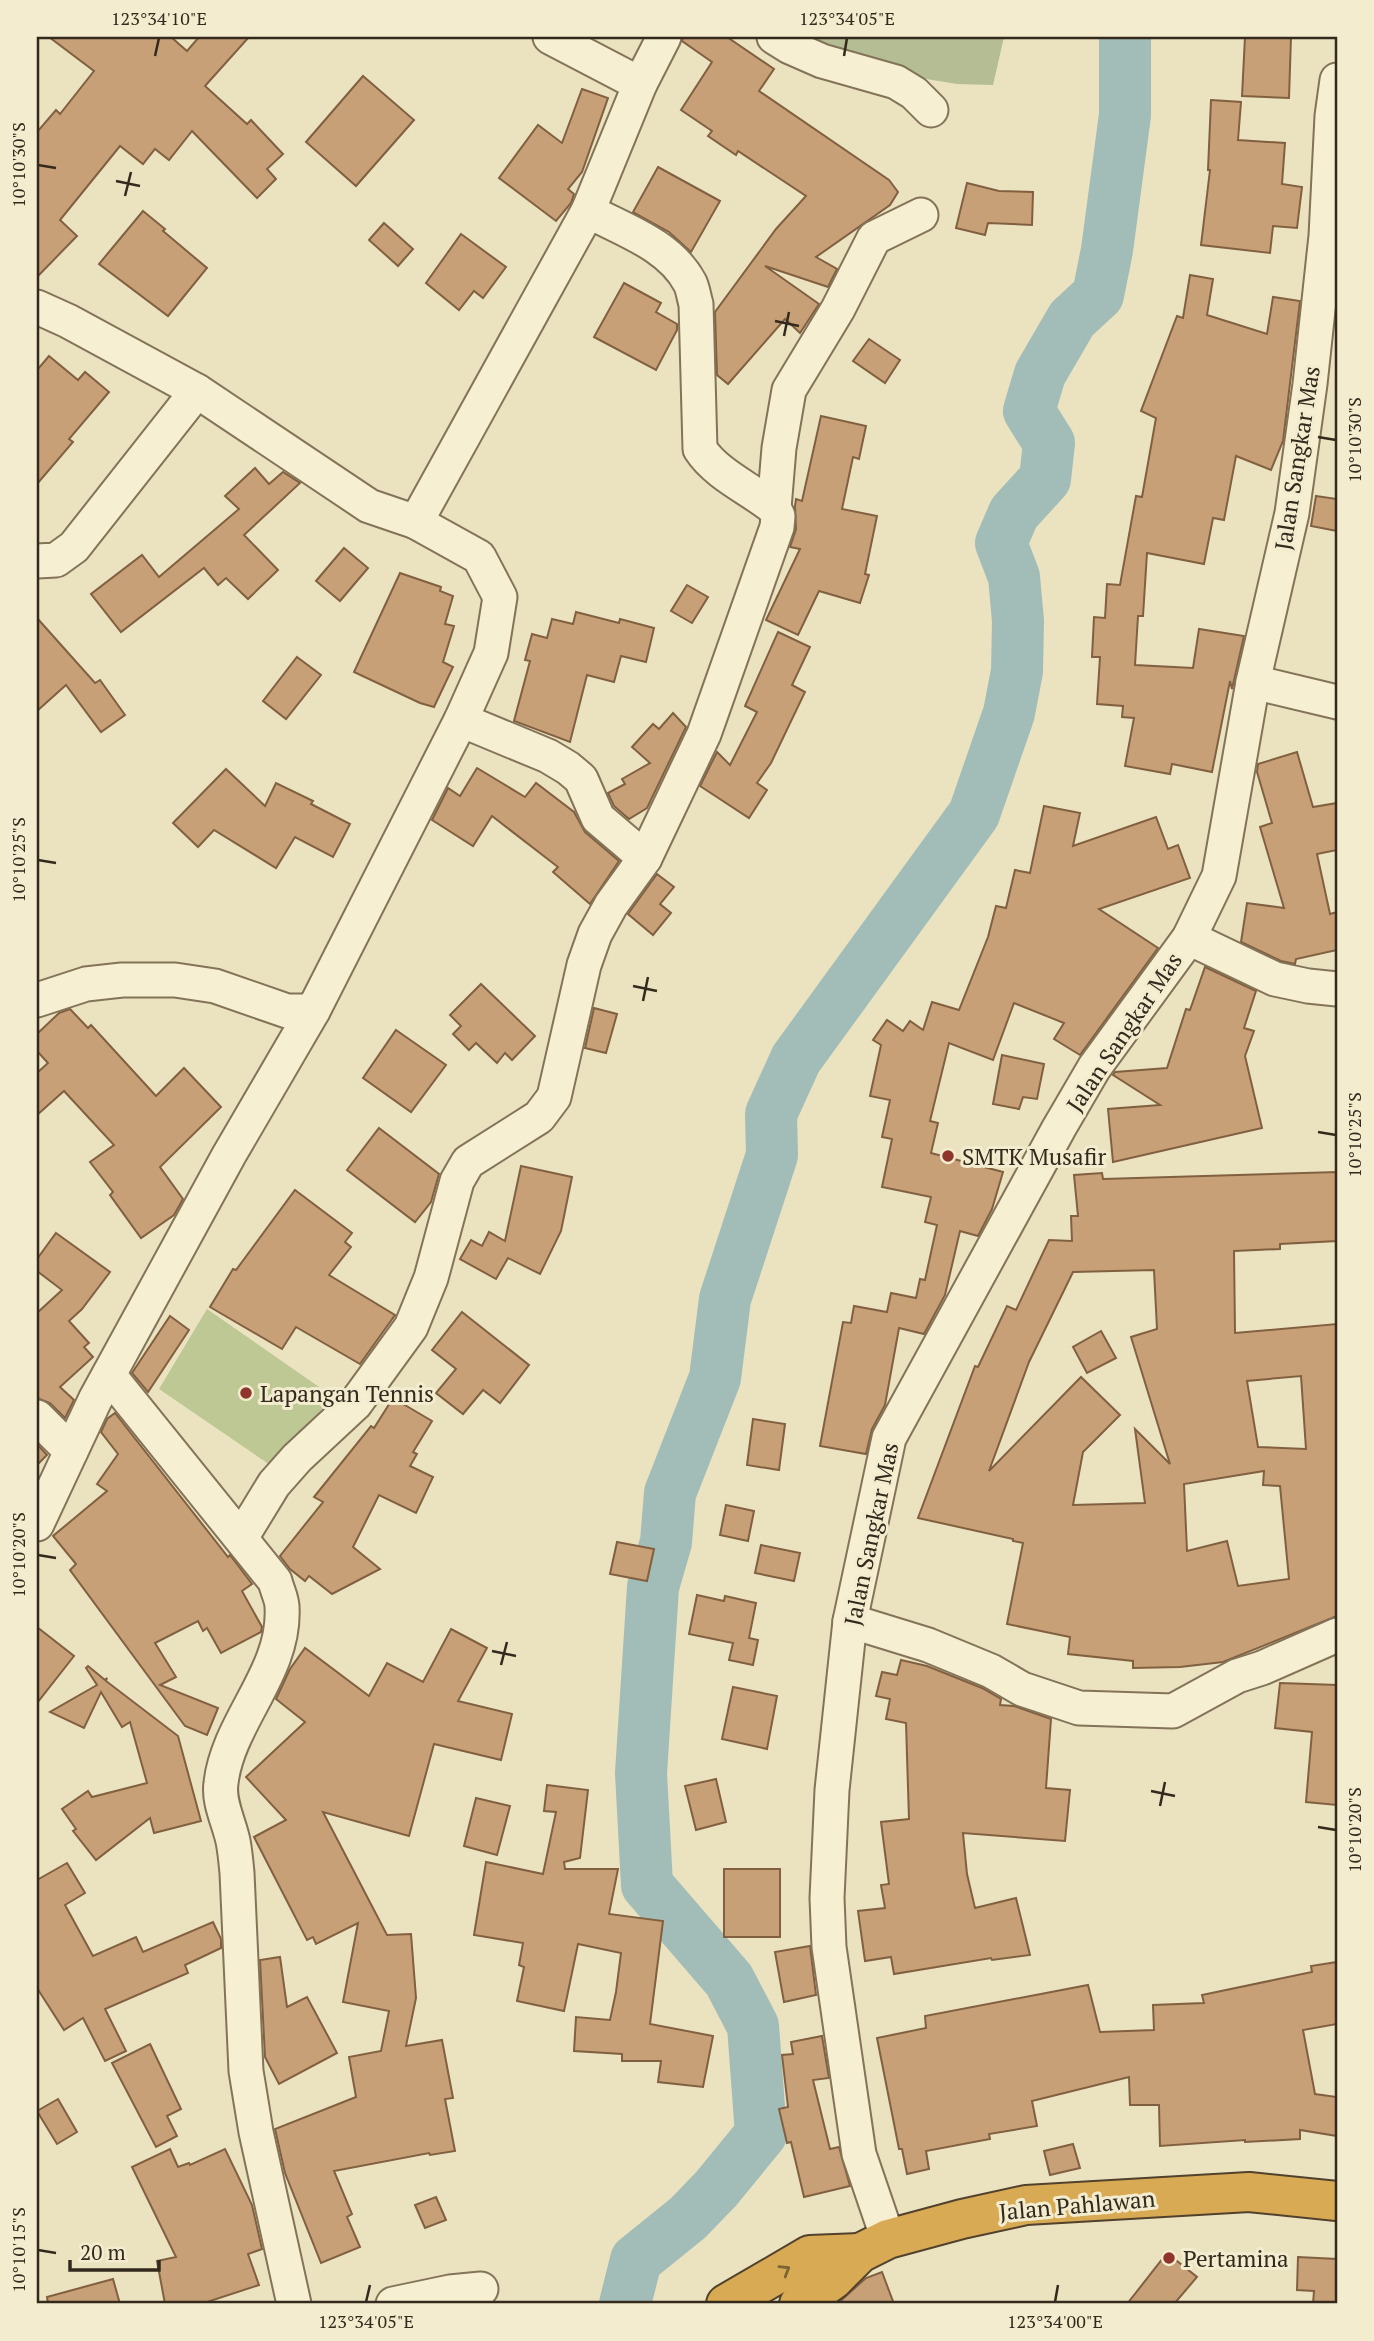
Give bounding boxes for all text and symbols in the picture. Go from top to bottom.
text: 123°34'10"E [111,6,207,30]
text: 123°34'05"E [799,6,895,30]
text: 10°10'30"S [6,122,30,208]
street label: Jalan Sangkar Mas [1267,364,1327,552]
text: 10°10'30"S [1342,397,1366,483]
text: 10°10'25"S [6,817,30,903]
street label: Jalan Sangkar Mas [1059,946,1189,1118]
text: 10°10'25"S [1342,1092,1366,1178]
place label: SMTK Musafir [962,1141,1106,1172]
marker: SMTK Musafir [940,1148,956,1164]
place label: Lapangan Tennis [260,1378,434,1409]
marker: Lapangan Tennis [238,1385,254,1401]
street label: Jalan Sangkar Mas [836,1440,906,1628]
text: 10°10'20"S [6,1512,30,1598]
text: 10°10'20"S [1342,1787,1366,1873]
street label: Jalan Pahlawan [998,2183,1157,2227]
text: 10°10'15"S [6,2207,30,2293]
scale bar [70,2229,159,2273]
text: 20 m [80,2238,126,2266]
place label: Pertamina [1183,2243,1289,2274]
marker: Pertamina [1161,2250,1177,2266]
one-way arrow [778,2265,791,2278]
text: 123°34'05"E [318,2309,414,2333]
text: 123°34'00"E [1007,2309,1103,2333]

